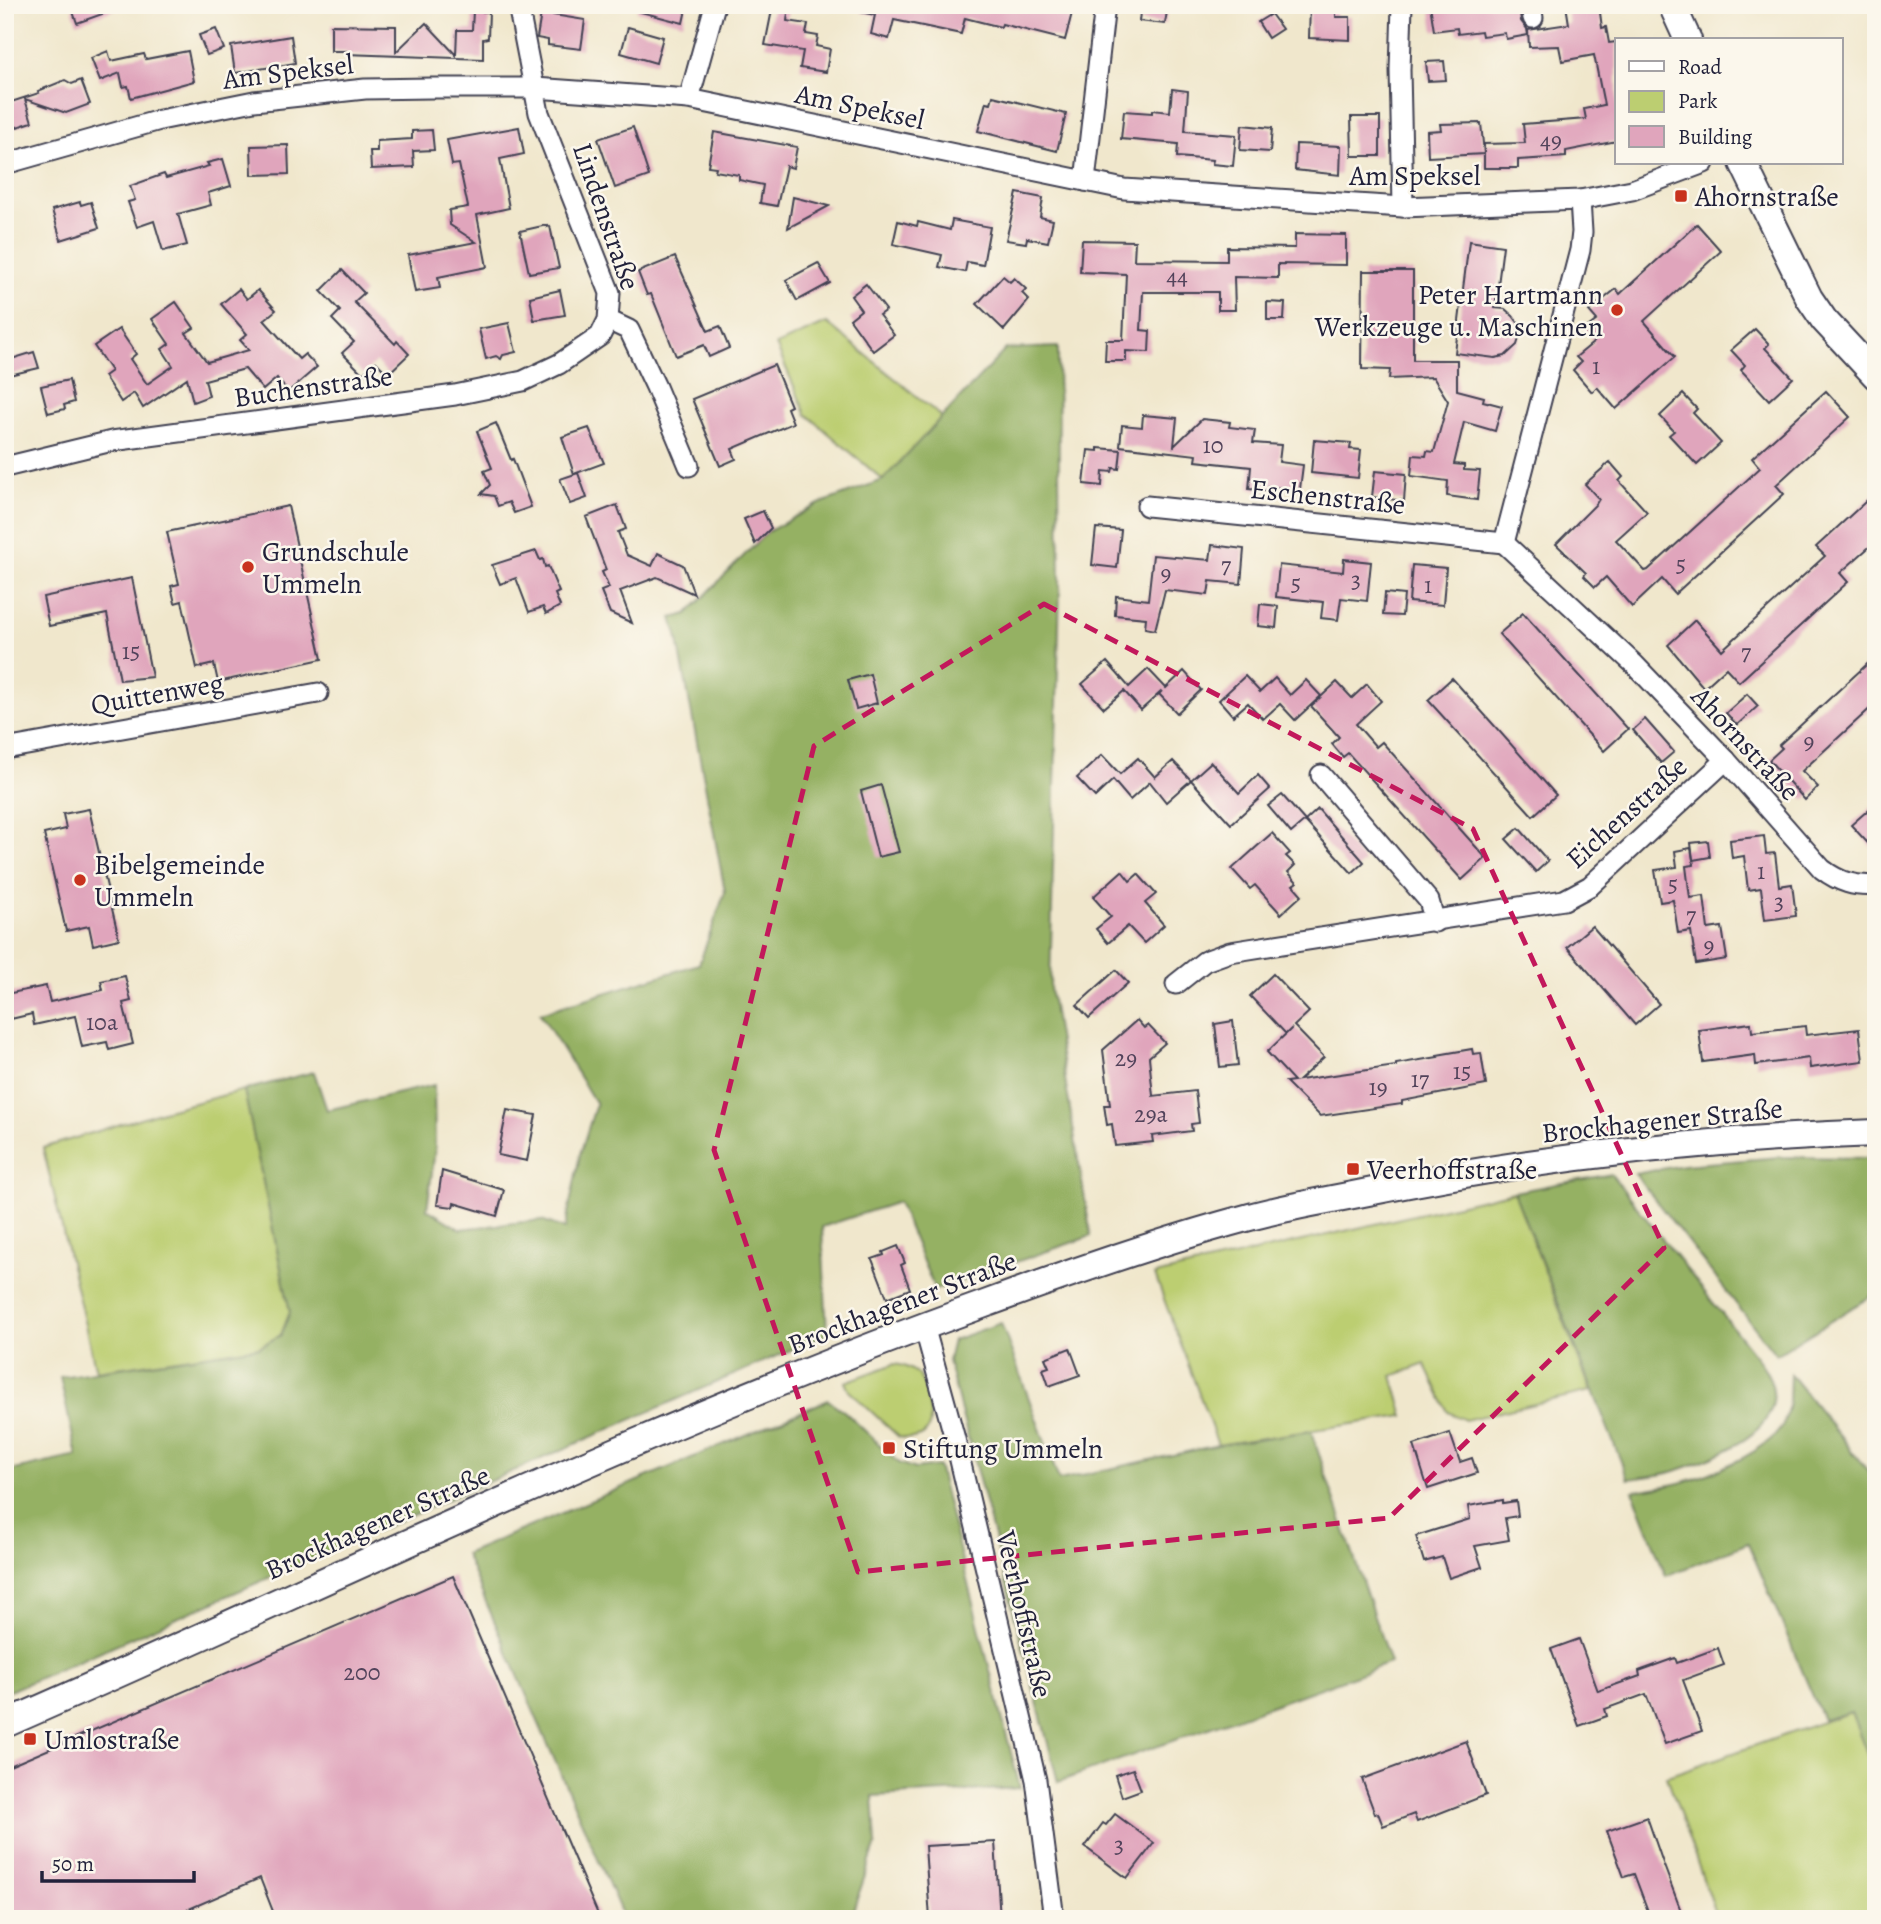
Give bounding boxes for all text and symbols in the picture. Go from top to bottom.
legend [1615,38,1842,164]
street label: Am Speksel [220,45,356,99]
text: Road [1678,53,1722,81]
street label: Am Speksel [791,75,928,139]
text: Park [1678,87,1718,115]
text: Building [1678,123,1753,151]
house number: 49 [1540,124,1562,156]
street label: Lindenstraße [563,138,649,295]
street label: Am Speksel [1348,157,1481,195]
place label: Ahornstraße [1694,178,1839,216]
marker: Ahornstraße [1673,188,1689,204]
house number: 44 [1166,260,1188,292]
place label: Peter Hartmann Werkzeuge u. Maschinen [1314,276,1603,346]
marker: Peter Hartmann Werkzeuge u. Maschinen [1609,302,1625,318]
house number: 1 [1592,350,1600,382]
street label: Buchenstraße [231,357,395,417]
house number: 10 [1203,429,1224,461]
street label: Eschenstraße [1249,470,1407,524]
place label: Grundschule Ummeln [262,533,409,603]
house number: 5 [1676,548,1686,580]
house number: 7 [1221,549,1232,581]
house number: 9 [1161,557,1171,589]
marker: Grundschule Ummeln [240,559,256,575]
house number: 3 [1351,564,1361,596]
house number: 5 [1291,567,1301,599]
house number: 1 [1424,569,1432,601]
house number: 15 [122,635,140,667]
house number: 7 [1741,636,1752,668]
street label: Quittenweg [88,664,226,724]
street label: Ahornstraße [1682,677,1808,809]
house number: 9 [1804,725,1814,757]
street label: Eichenstraße [1558,748,1696,878]
place label: Bibelgemeinde Ummeln [94,846,265,916]
house number: 1 [1757,855,1765,887]
house number: 5 [1668,868,1678,900]
marker: Bibelgemeinde Ummeln [72,872,88,888]
house number: 3 [1774,886,1784,918]
house number: 7 [1686,899,1697,931]
house number: 9 [1704,929,1714,961]
house number: 10a [86,1006,119,1038]
house number: 29 [1115,1042,1137,1074]
house number: 15 [1453,1055,1471,1087]
house number: 17 [1411,1063,1430,1095]
house number: 19 [1368,1071,1388,1103]
street label: Brockhagener Straße [1540,1089,1784,1153]
house number: 29a [1134,1098,1169,1130]
place label: Veerhoffstraße [1366,1151,1537,1189]
marker: Veerhoffstraße [1345,1161,1361,1177]
street label: Brockhagener Straße [783,1242,1022,1364]
place label: Stiftung Ummeln [903,1430,1103,1468]
marker: Stiftung Ummeln [881,1440,897,1456]
street label: Brockhagener Straße [259,1456,496,1589]
street label: Veerhoffstraße [986,1526,1062,1702]
house number: 200 [344,1656,380,1688]
place label: Umlostraße [44,1721,180,1759]
marker: Umlostraße [22,1731,38,1747]
house number: 3 [1114,1829,1124,1861]
scale bar [42,1840,194,1884]
text: 50 m [52,1850,94,1878]

